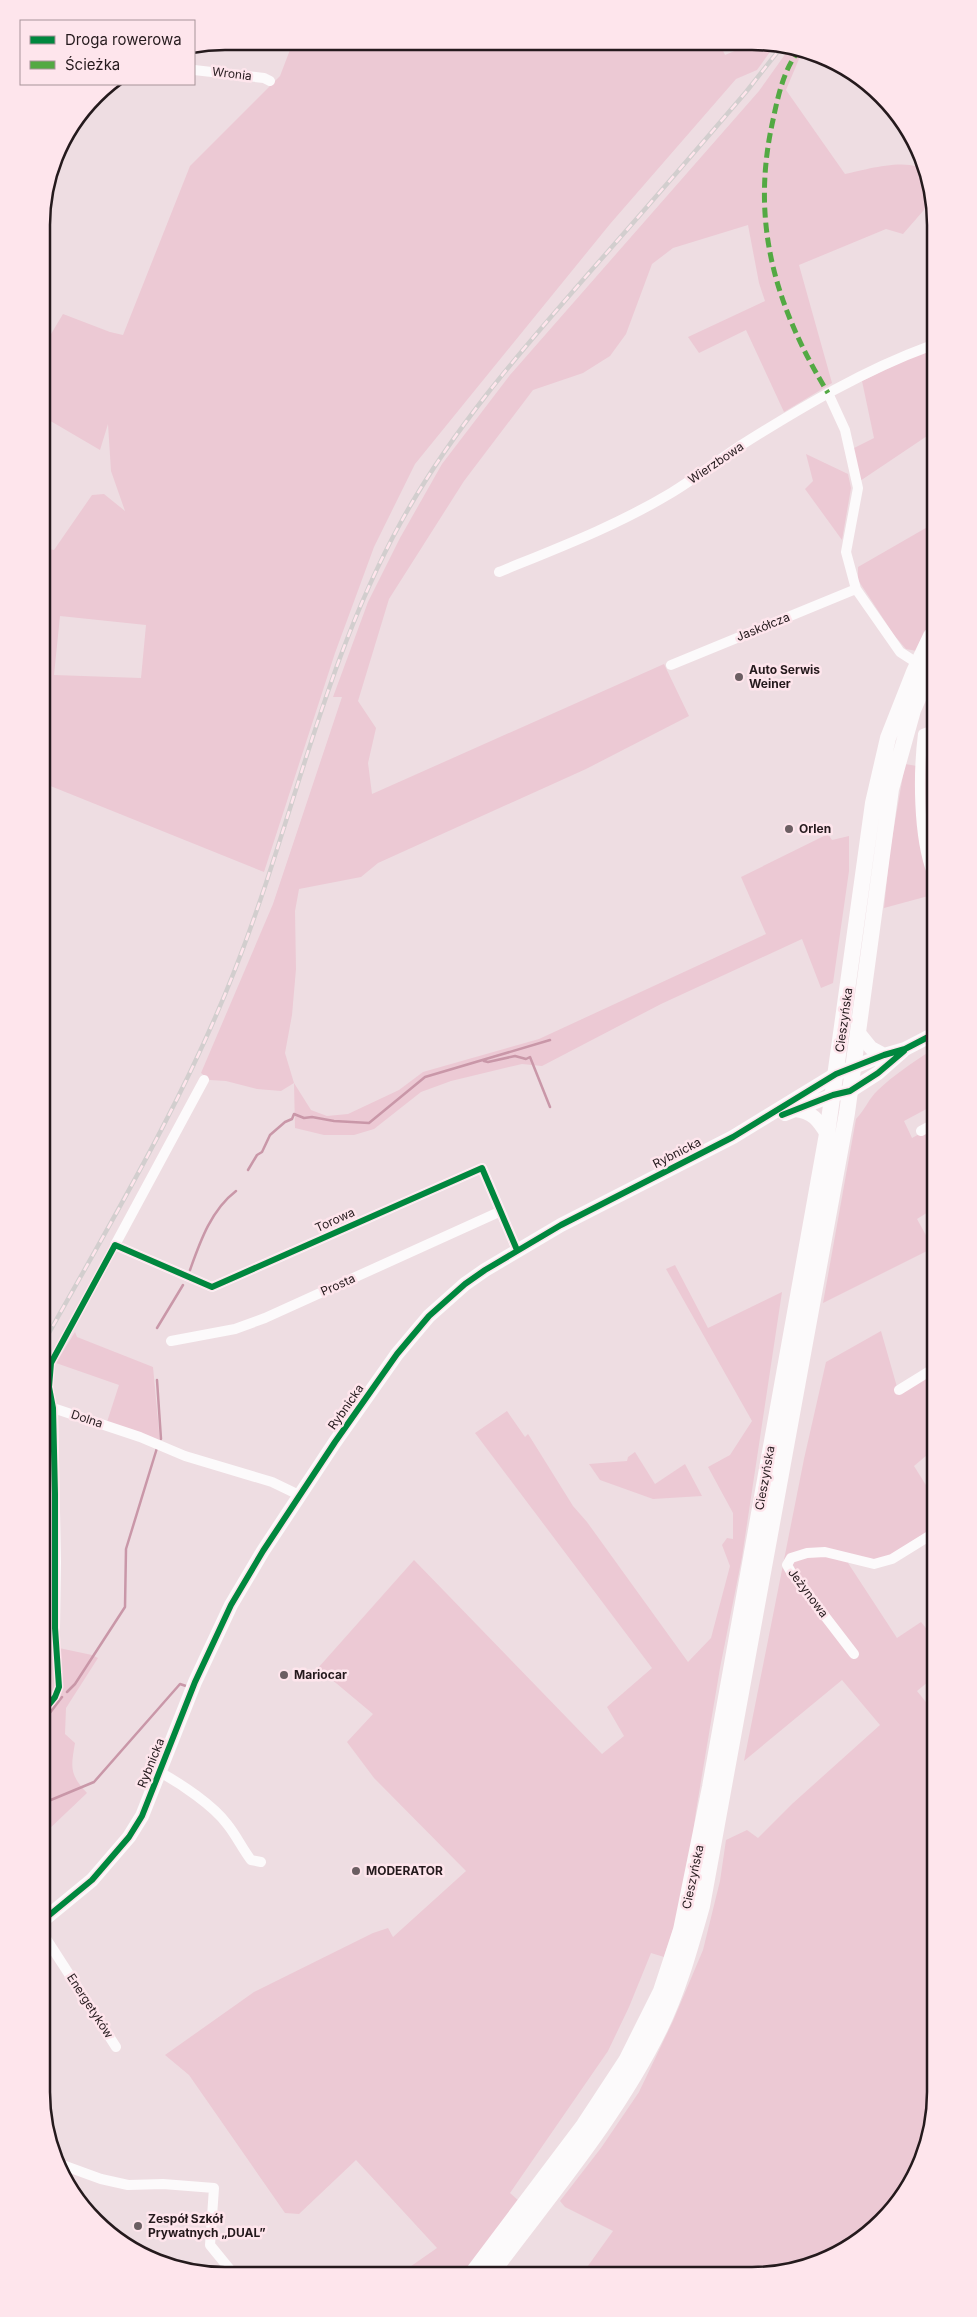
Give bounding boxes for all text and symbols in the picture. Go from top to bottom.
legend [20,20,195,85]
text: Droga rowerowa [65,30,182,49]
text: Ścieżka [65,55,120,74]
street label: Wronia [211,64,253,83]
street label: Wierzbowa [685,439,746,487]
street label: Jaskółcza [734,609,792,644]
place label: Auto Serwis Weiner [749,662,820,691]
marker: Auto Serwis Weiner [733,671,745,683]
place label: Orlen [799,821,831,836]
marker: Orlen [783,823,795,835]
street label: Cieszyńska [832,987,855,1053]
street label: Rybnicka [650,1134,703,1171]
street label: Torowa [313,1204,357,1235]
street label: Prosta [318,1270,357,1299]
street label: Rybnicka [325,1381,367,1432]
street label: Dolna [69,1406,105,1431]
street label: Cieszyńska [751,1445,778,1511]
street label: Jeżynowa [785,1565,832,1620]
place label: Mariocar [294,1667,347,1682]
marker: Mariocar [278,1669,290,1681]
street label: Rybnicka [134,1736,167,1790]
street label: Cieszyńska [678,1843,707,1910]
place label: MODERATOR [366,1863,443,1878]
marker: MODERATOR [350,1865,362,1877]
street label: Energetyków [64,1971,117,2041]
place label: Zespół Szkół Prywatnych „DUAL” [148,2211,266,2240]
marker: Zespół Szkół Prywatnych „DUAL” [132,2220,144,2232]

